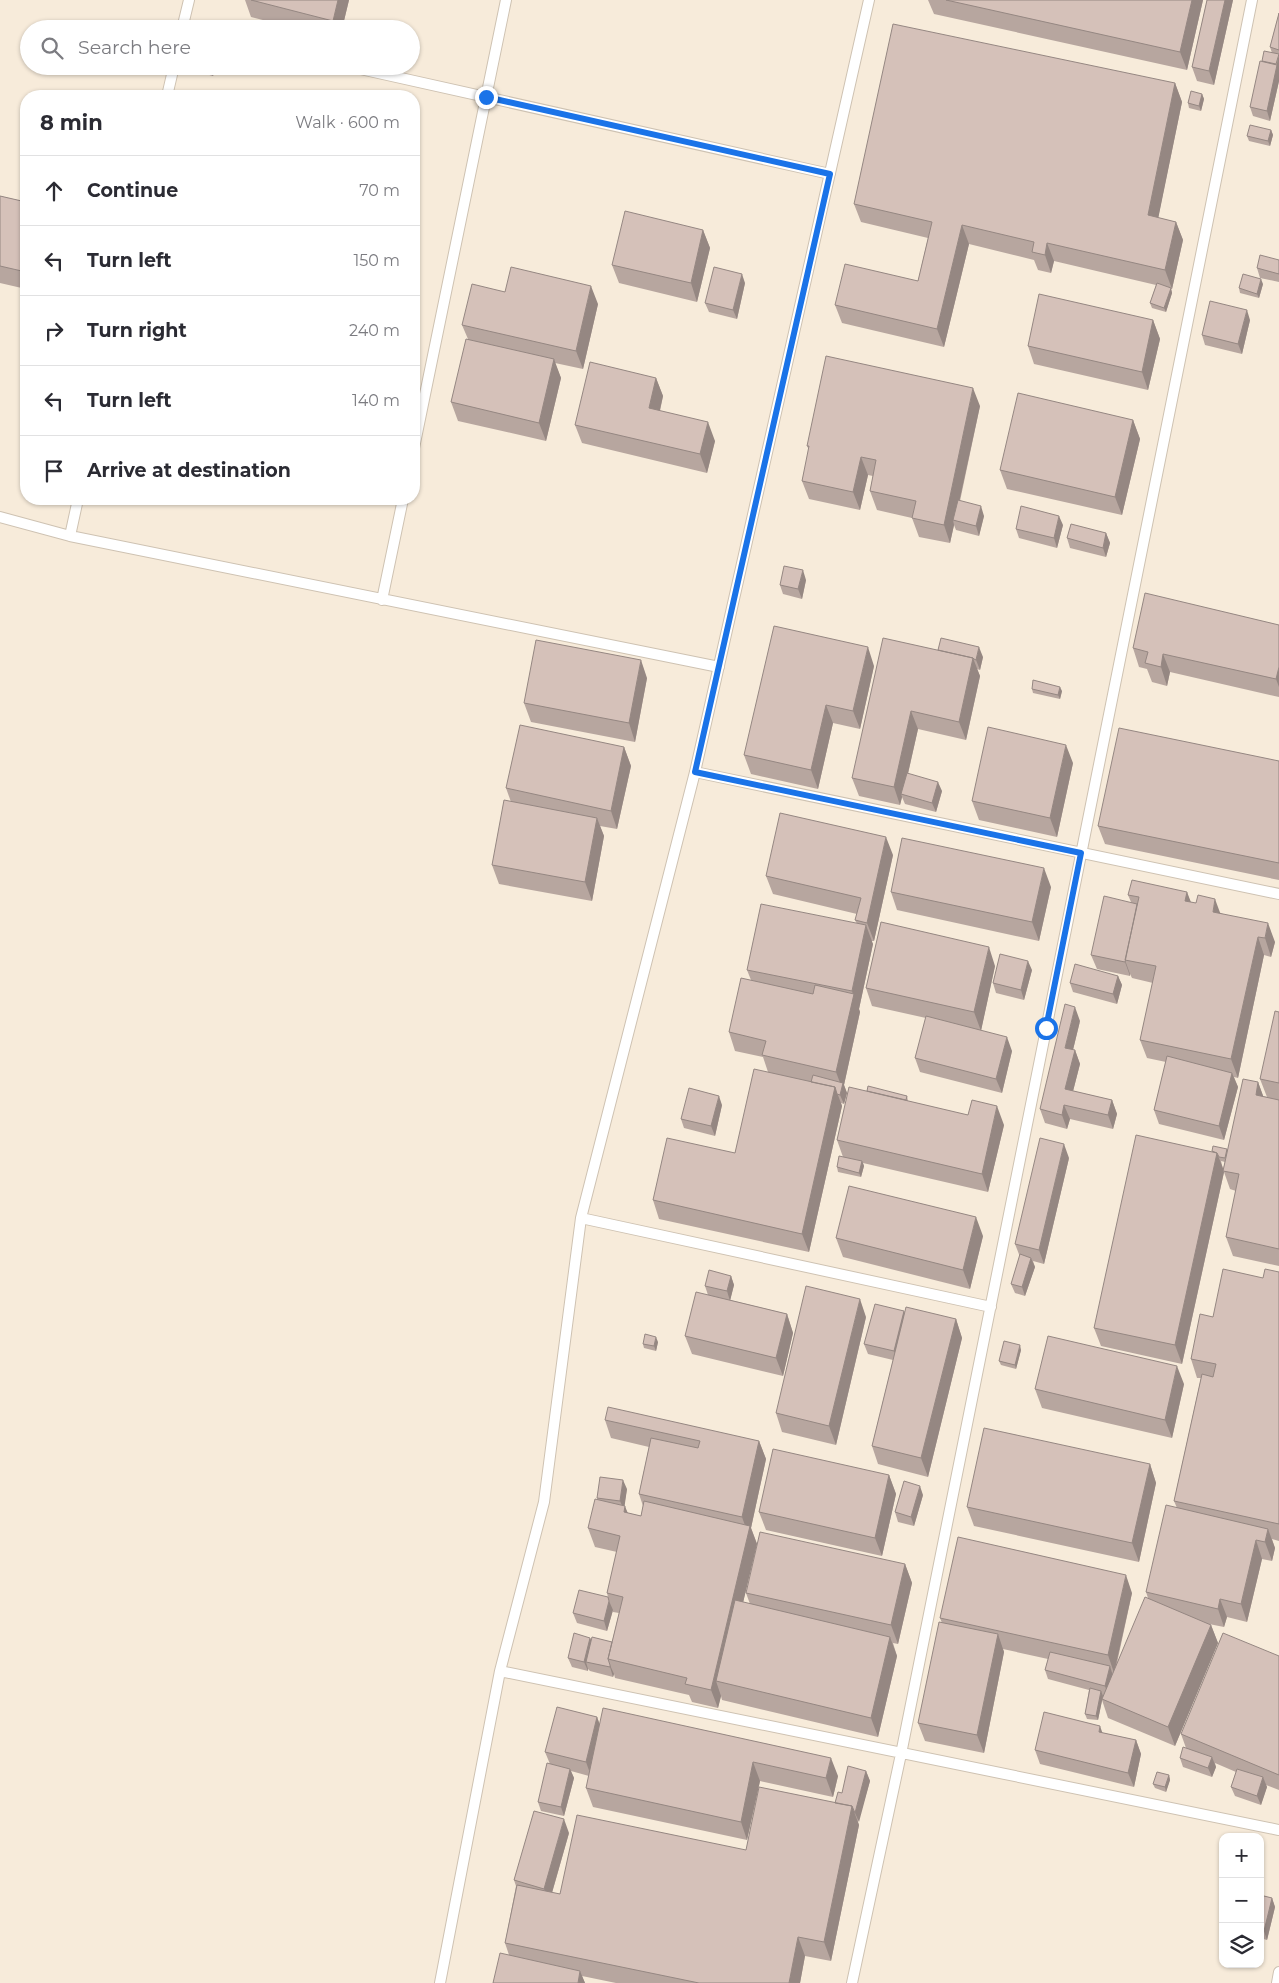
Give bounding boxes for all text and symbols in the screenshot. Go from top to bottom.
search box [20,20,420,75]
icon: search [38,34,66,62]
text: Search here [78,36,191,59]
route end [475,86,498,109]
text: 8 min [40,110,103,135]
text: Walk · 600 m [295,113,400,132]
icon: ahead [40,177,68,205]
text: Continue [87,179,178,202]
text: 70 m [359,181,400,200]
icon: left [40,247,68,275]
text: Turn left [87,249,172,272]
text: 150 m [353,251,400,270]
icon: right [40,317,68,345]
text: Turn right [87,319,187,342]
text: 240 m [349,321,400,340]
icon: left [40,387,68,415]
text: Turn left [87,389,172,412]
text: 140 m [352,391,400,410]
icon: arrive [40,457,68,485]
text: Arrive at destination [87,459,291,482]
route start [1035,1017,1058,1040]
map controls [1219,1833,1264,1968]
button: + [1219,1833,1264,1878]
button: − [1219,1878,1264,1923]
button: layers [1219,1923,1264,1968]

